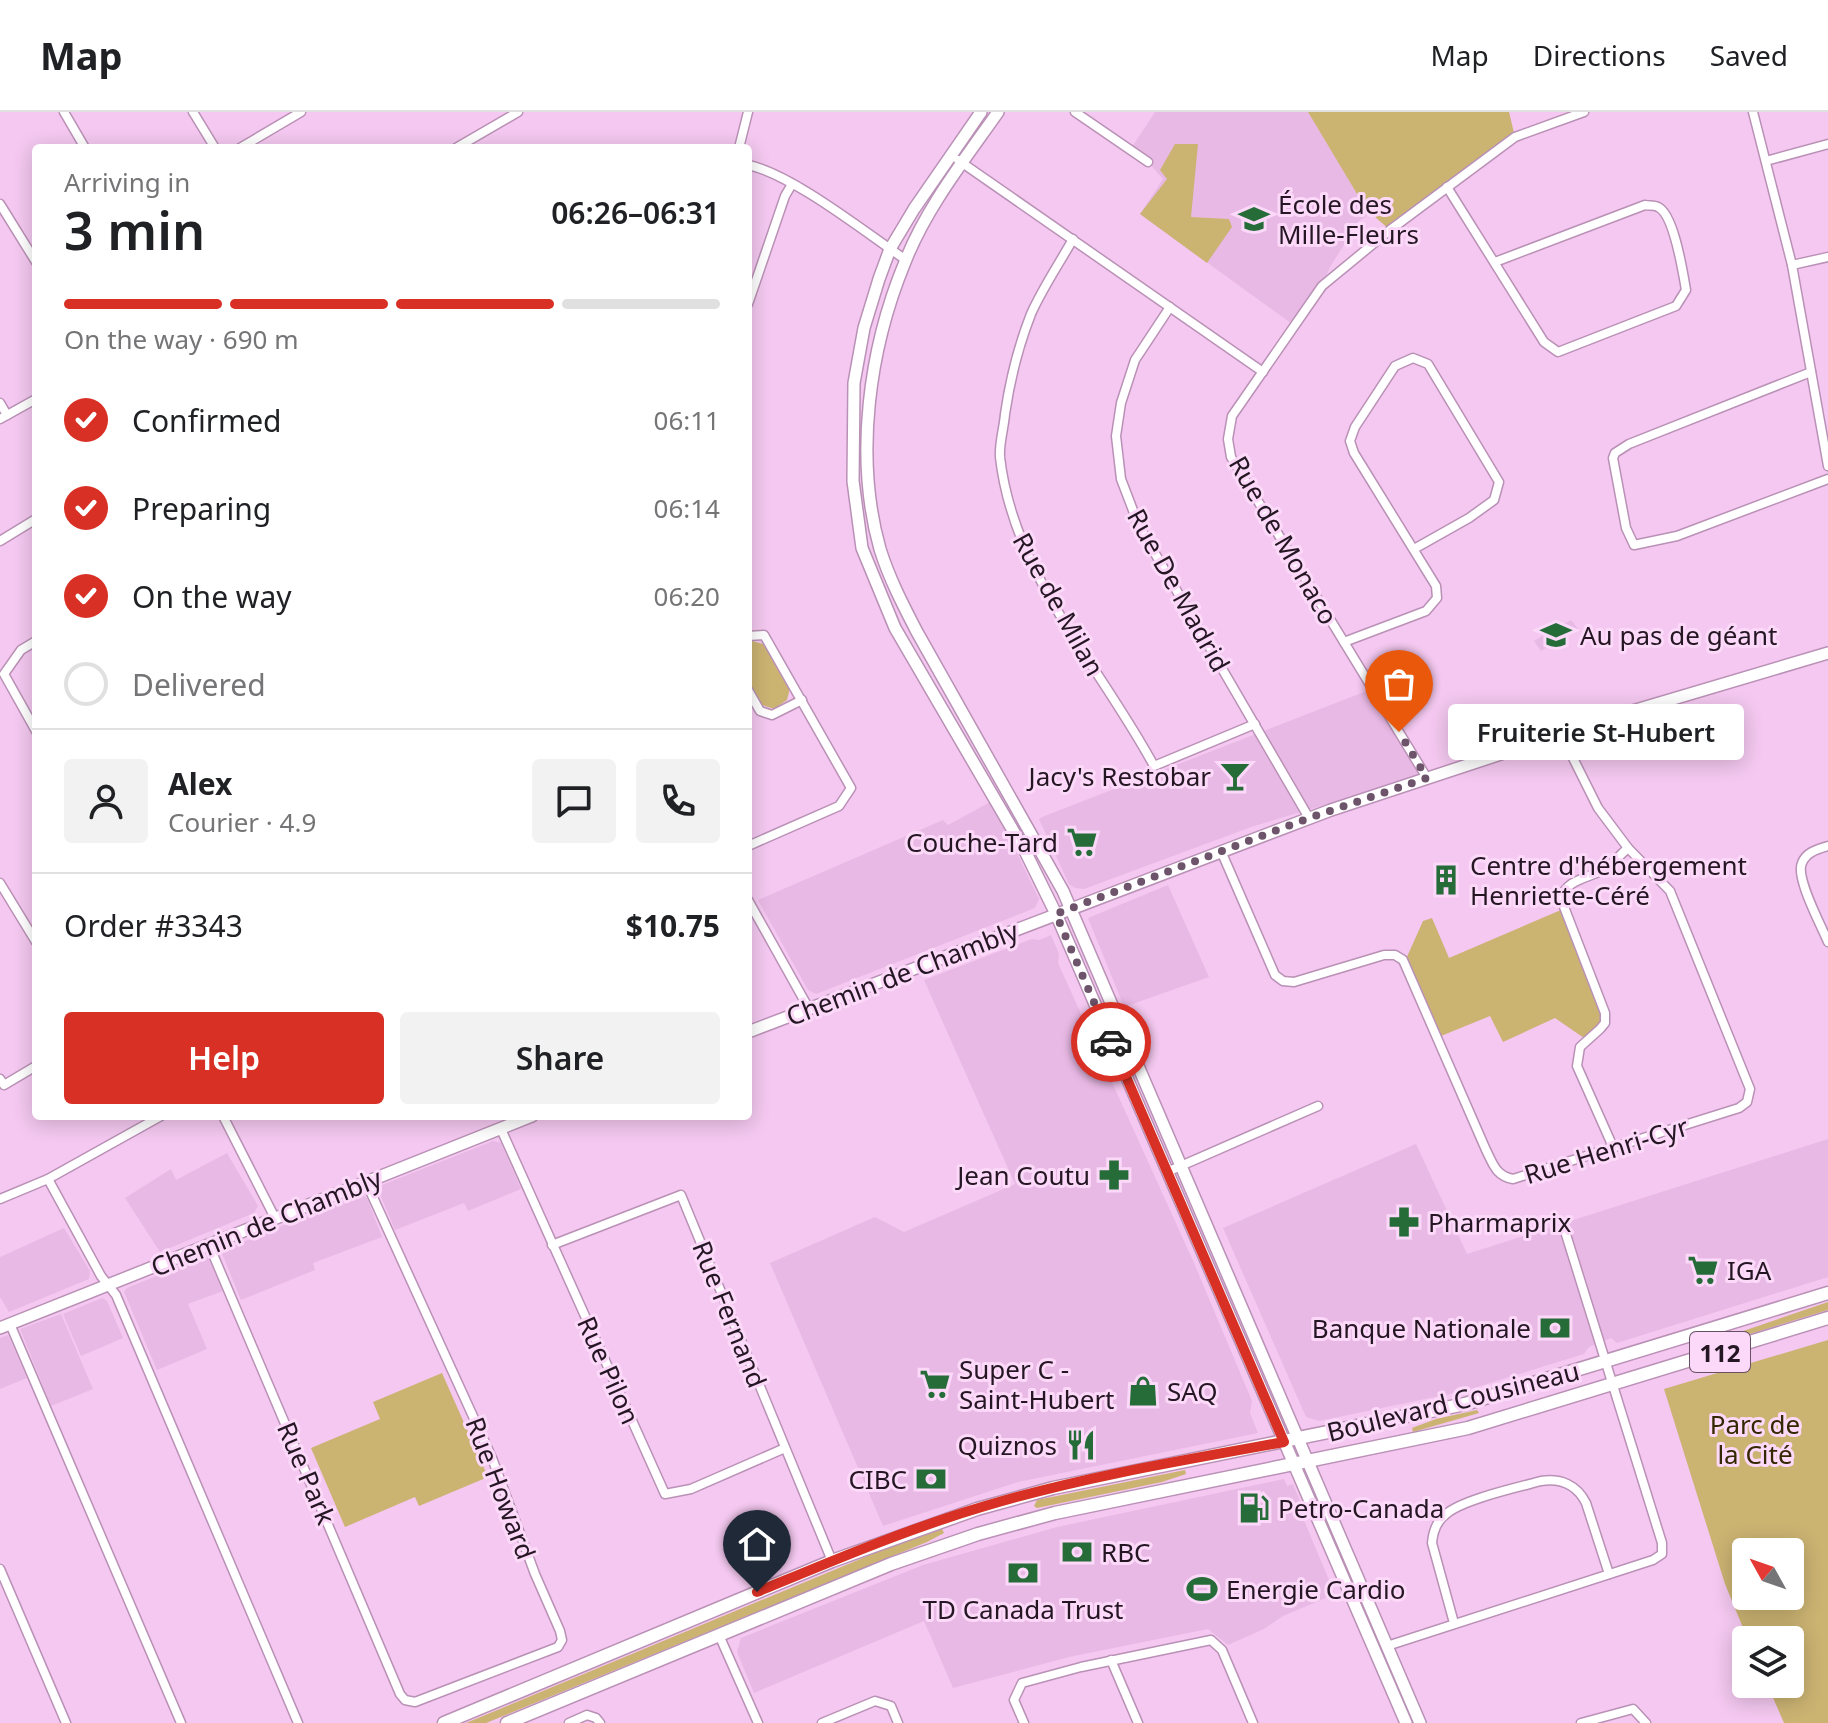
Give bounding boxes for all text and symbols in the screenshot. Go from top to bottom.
text: Map [40,29,123,81]
text: Map [1430,36,1489,74]
text: Directions [1533,36,1666,74]
text: Saved [1710,36,1788,74]
text: Arriving in [64,164,190,200]
place label: École des Mille-Fleurs [1278,186,1419,252]
text: 06:26–06:31 [551,192,720,233]
text: 3 min [64,194,205,265]
school or university icon: École des Mille-Fleurs [1237,202,1271,236]
text: On the way · 690 m [64,321,298,357]
icon: check [64,398,108,442]
text: Confirmed [132,400,282,441]
text: 06:11 [654,402,720,438]
street label: Rue de Monaco [1221,449,1347,631]
icon: check [64,486,108,530]
text: Preparing [132,488,271,529]
text: 06:14 [654,490,720,526]
street label: Rue De Madrid [1119,502,1239,678]
street label: Rue de Milan [1005,526,1113,682]
icon: check [64,574,108,618]
text: On the way [132,576,292,617]
text: 06:20 [654,578,720,614]
place label: Au pas de géant [1580,617,1777,653]
school or university icon: Au pas de géant [1539,618,1573,652]
pin [1365,650,1433,732]
icon: bag [1377,662,1421,706]
text: Delivered [132,664,266,705]
callout: Fruiterie St-Hubert [1447,704,1743,760]
text: Fruiterie St-Hubert [1477,714,1715,750]
place label: Jacy's Restobar [1026,758,1211,794]
button: person [64,759,148,843]
button: chat [532,759,616,843]
button: phone [636,759,720,843]
bar icon: Jacy's Restobar [1218,759,1252,793]
text: Alex [168,763,232,804]
text: Courier · 4.9 [168,804,316,840]
place label: Couche-Tard [906,824,1058,860]
supermarket icon: Couche-Tard [1065,825,1099,859]
place label: Centre d'hébergement Henriette-Céré [1470,847,1747,913]
building icon: Centre d'hébergement Henriette-Céré [1429,863,1463,897]
text: Order #3343 [64,905,243,946]
text: $10.75 [626,905,720,946]
street label: Chemin de Chambly [781,912,1024,1034]
courier [1071,1002,1151,1082]
button: Help [64,1012,384,1104]
button: Share [400,1012,720,1104]
icon: car [1089,1020,1133,1064]
street label: Rue Henri-Cyr [1519,1108,1693,1192]
place label: Jean Coutu [954,1157,1090,1193]
pharmacy icon: Jean Coutu [1097,1158,1131,1192]
street label: Chemin de Chambly [145,1159,387,1285]
place label: Pharmaprix [1428,1204,1571,1240]
pharmacy icon: Pharmaprix [1387,1205,1421,1239]
street label: Rue Fernand [684,1235,776,1393]
place label: IGA [1727,1252,1772,1288]
supermarket icon: IGA [1686,1253,1720,1287]
street label: Rue Pilon [569,1310,649,1430]
place label: Banque Nationale [1312,1310,1531,1346]
bank icon: Banque Nationale [1538,1311,1572,1345]
road number: 112 [1690,1332,1750,1372]
place label: Super C - Saint-Hubert [959,1351,1115,1417]
street label: Boulevard Cousineau [1323,1352,1583,1450]
supermarket icon: Super C - Saint-Hubert [918,1367,952,1401]
place label: SAQ [1167,1373,1218,1409]
shop icon: SAQ [1126,1374,1160,1408]
park label: Parc de la Cité [1710,1406,1800,1472]
street label: Rue Howard [457,1412,545,1564]
street label: Rue Park [269,1416,345,1530]
place label: Quiznos [957,1427,1057,1463]
restaurant icon: Quiznos [1064,1428,1098,1462]
place label: CIBC [848,1461,907,1497]
bank icon: CIBC [914,1462,948,1496]
place label: Petro-Canada [1278,1490,1444,1526]
fuel station icon: Petro-Canada [1237,1491,1271,1525]
pin [723,1510,791,1592]
icon: home [735,1522,779,1566]
place label: RBC [1101,1534,1151,1570]
bank icon: RBC [1060,1535,1094,1569]
north arrow [1732,1538,1804,1610]
map controls [1732,1538,1804,1698]
bank icon: TD Canada Trust [1006,1556,1040,1590]
place label: Energie Cardio [1226,1571,1405,1607]
sports icon: Energie Cardio [1185,1572,1219,1606]
place label: TD Canada Trust [922,1591,1124,1627]
button: layers [1732,1626,1804,1698]

